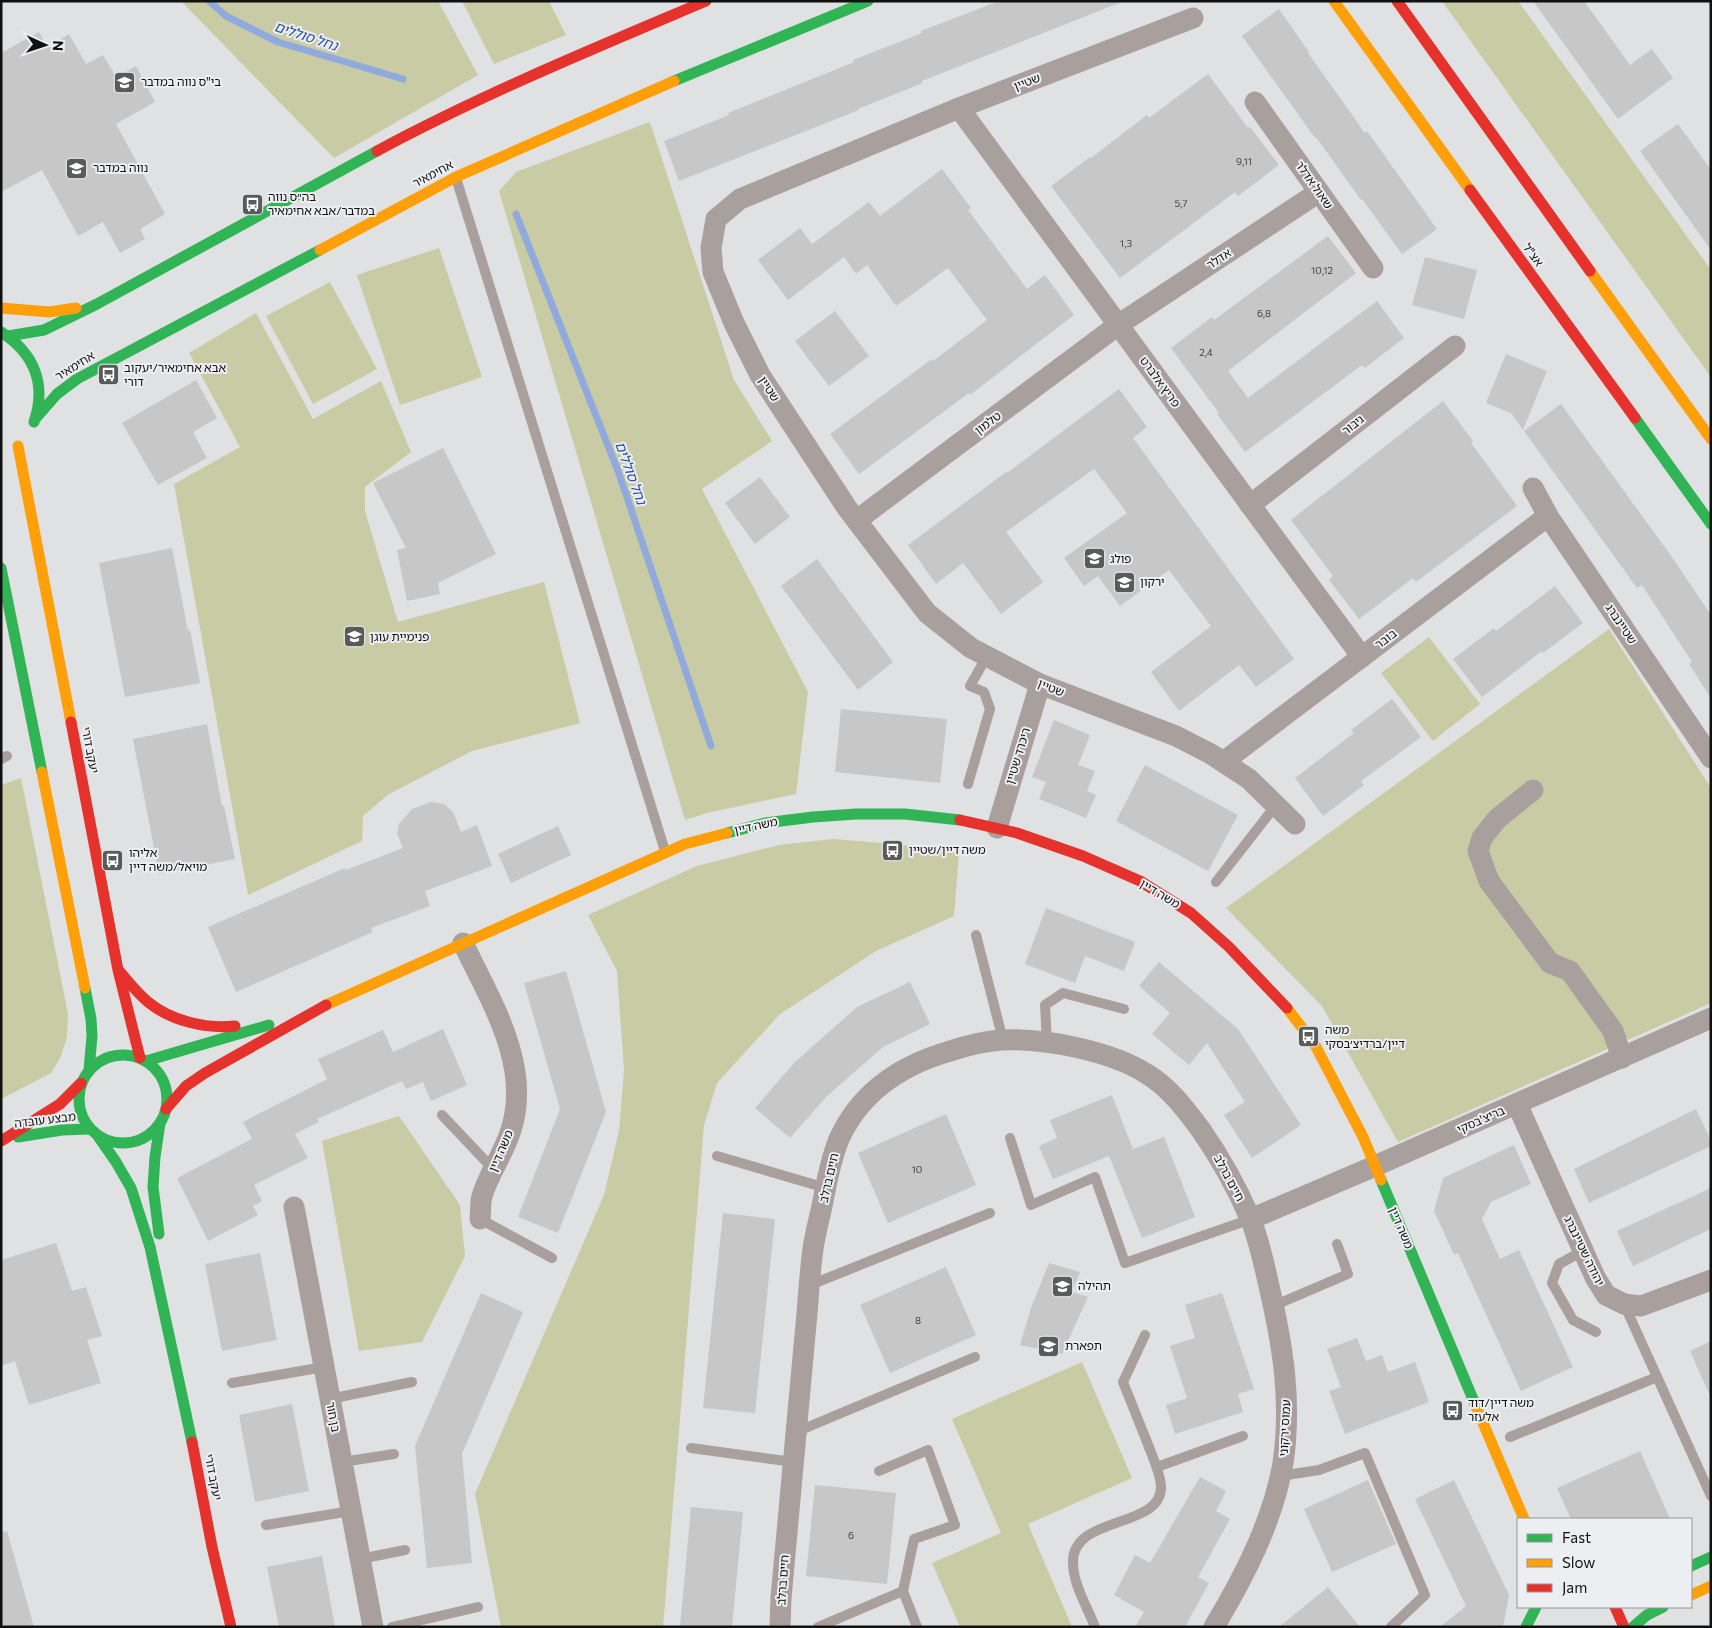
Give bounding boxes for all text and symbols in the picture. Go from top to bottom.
water label: נחל סוללים [272,17,342,54]
north arrow [20,20,70,70]
text: N [50,40,67,51]
school or university icon: בי"ס נווה במדבר [113,70,137,94]
street label: שטיין [1011,70,1042,93]
place label: בי"ס נווה במדבר [141,74,221,88]
house number: 9,11 [1236,155,1252,167]
school or university icon: נווה במדבר [65,156,89,180]
street label: אחימאיר [410,156,456,190]
street label: שאול אדלר [1293,158,1336,211]
place label: נווה במדבר [93,160,148,174]
place label: בה״ס נווה במדבר/אבא אחימאיר [268,189,375,217]
bus stop icon: בה״ס נווה במדבר/אבא אחימאיר [240,192,264,216]
house number: 5,7 [1174,197,1188,209]
house number: 1,3 [1120,237,1132,249]
street label: אצ"ל [1521,240,1547,269]
street label: אדלר [1203,245,1234,271]
house number: 10,12 [1311,264,1333,276]
house number: 6,8 [1257,307,1271,319]
house number: 2,4 [1199,346,1213,358]
street label: אחימאיר [52,347,97,383]
street label: פריץ אלברט [1138,353,1184,409]
place label: אבא אחימאיר/יעקוב דורי [124,360,226,388]
bus stop icon: אבא אחימאיר/יעקוב דורי [96,363,120,387]
street label: שטיין [757,373,783,404]
street label: טלמון [971,408,1003,437]
street label: גיבור [1339,411,1366,437]
water label: נחל סוללים [612,439,651,508]
school or university icon: פולג [1082,547,1106,571]
place label: פולג [1110,551,1132,565]
school or university icon: ירקון [1112,570,1136,594]
place label: ירקון [1140,574,1165,588]
street label: שטיינברג [1603,601,1640,646]
school or university icon: פנימיית עוגן [342,625,366,649]
street label: בובר [1372,626,1399,651]
place label: פנימיית עוגן [370,629,430,643]
street label: שטיין [1036,675,1067,699]
street label: יעקב דורי [80,725,102,774]
street label: ריכרד שטיין [1002,726,1032,786]
street label: משה דיין [733,814,779,836]
bus stop icon: משה דיין/שטיין [881,838,905,862]
place label: משה דיין/שטיין [909,842,986,856]
place label: אליהו מויאל/משה דיין [129,845,207,873]
bus stop icon: אליהו מויאל/משה דיין [101,848,125,872]
street label: משה דיין [1138,876,1183,911]
place label: משה דיין/ברדיצ׳בסקי [1325,1022,1405,1050]
bus stop icon: משה דיין/ברדיצ׳בסקי [1297,1025,1321,1049]
street label: בריצ'בסקי [1455,1102,1507,1136]
street label: מבצע עובדה [13,1108,77,1130]
street label: משה דיין [485,1128,515,1174]
street label: חיים ברלב [816,1151,841,1204]
street label: חיים ברלב [1212,1152,1248,1203]
house number: 10 [912,1163,922,1175]
street label: משה דיין [1387,1205,1417,1251]
street label: יהודה שטיינברג [1562,1213,1608,1288]
school or university icon: תהילה [1050,1274,1074,1298]
place label: תהילה [1078,1278,1111,1292]
house number: 8 [915,1314,921,1326]
school or university icon: תפארת [1037,1334,1061,1358]
place label: תפארת [1065,1338,1102,1352]
place label: משה דיין/דוד אלעזר [1468,1395,1534,1423]
bus stop icon: משה דיין/דוד אלעזר [1440,1398,1464,1422]
street label: עמוס ירקוני [1276,1399,1292,1457]
street label: בן חור [324,1400,344,1433]
street label: יעקב דורי [203,1452,225,1501]
legend [1517,1518,1692,1608]
text: Fast [1562,1528,1591,1546]
house number: 6 [848,1529,854,1541]
text: Slow [1562,1553,1595,1571]
street label: חיים ברלב [773,1554,791,1606]
text: Jam [1562,1578,1587,1596]

